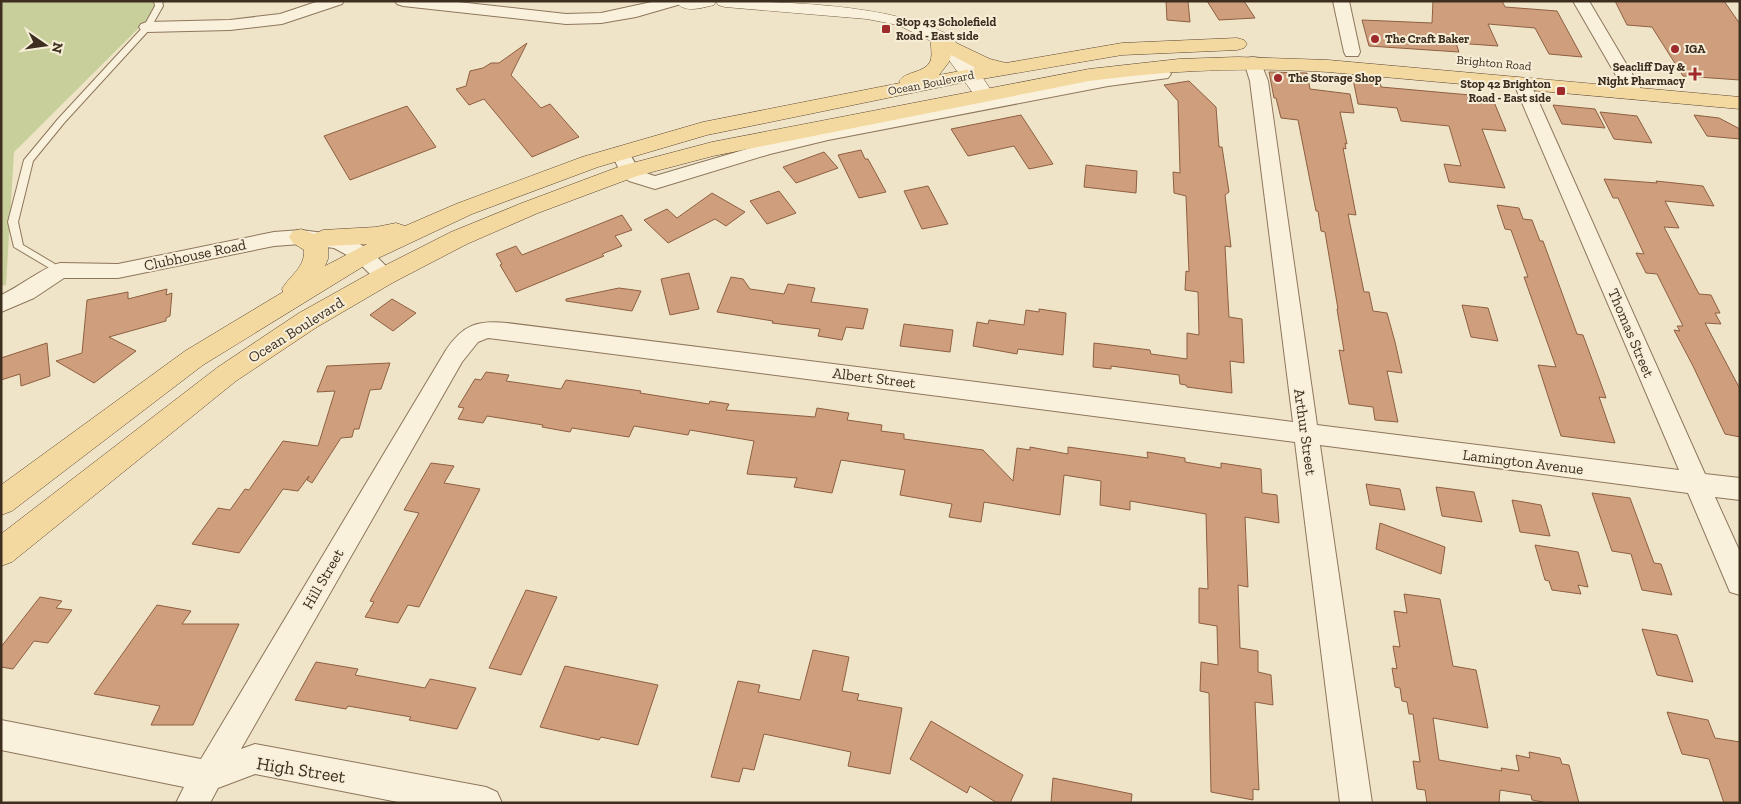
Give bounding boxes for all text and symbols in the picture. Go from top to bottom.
place label: Stop 43 Scholefield Road - East side [896,15,996,43]
north arrow [20,20,70,70]
marker: Stop 43 Scholefield Road - East side [880,23,892,35]
place label: The Craft Baker [1385,32,1470,46]
marker: The Craft Baker [1369,33,1381,45]
text: N [48,41,67,55]
place label: IGA [1685,42,1706,56]
marker: IGA [1669,43,1681,55]
street label: Brighton Road [1456,53,1532,73]
place label: Seacliff Day & Night Pharmacy [1598,60,1686,88]
street label: Ocean Boulevard [887,68,976,98]
marker: Seacliff Day & Night Pharmacy [1689,68,1701,80]
place label: The Storage Shop [1288,71,1382,85]
marker: The Storage Shop [1272,72,1284,84]
place label: Stop 42 Brighton Road - East side [1460,77,1551,105]
marker: Stop 42 Brighton Road - East side [1555,85,1567,97]
street label: Clubhouse Road [142,235,248,275]
street label: Thomas Street [1604,286,1658,381]
street label: Ocean Boulevard [245,293,348,367]
street label: Albert Street [831,364,917,392]
street label: Arthur Street [1290,387,1320,477]
street label: Lamington Avenue [1461,446,1585,478]
street label: Hill Street [299,545,348,612]
street label: High Street [255,752,347,788]

